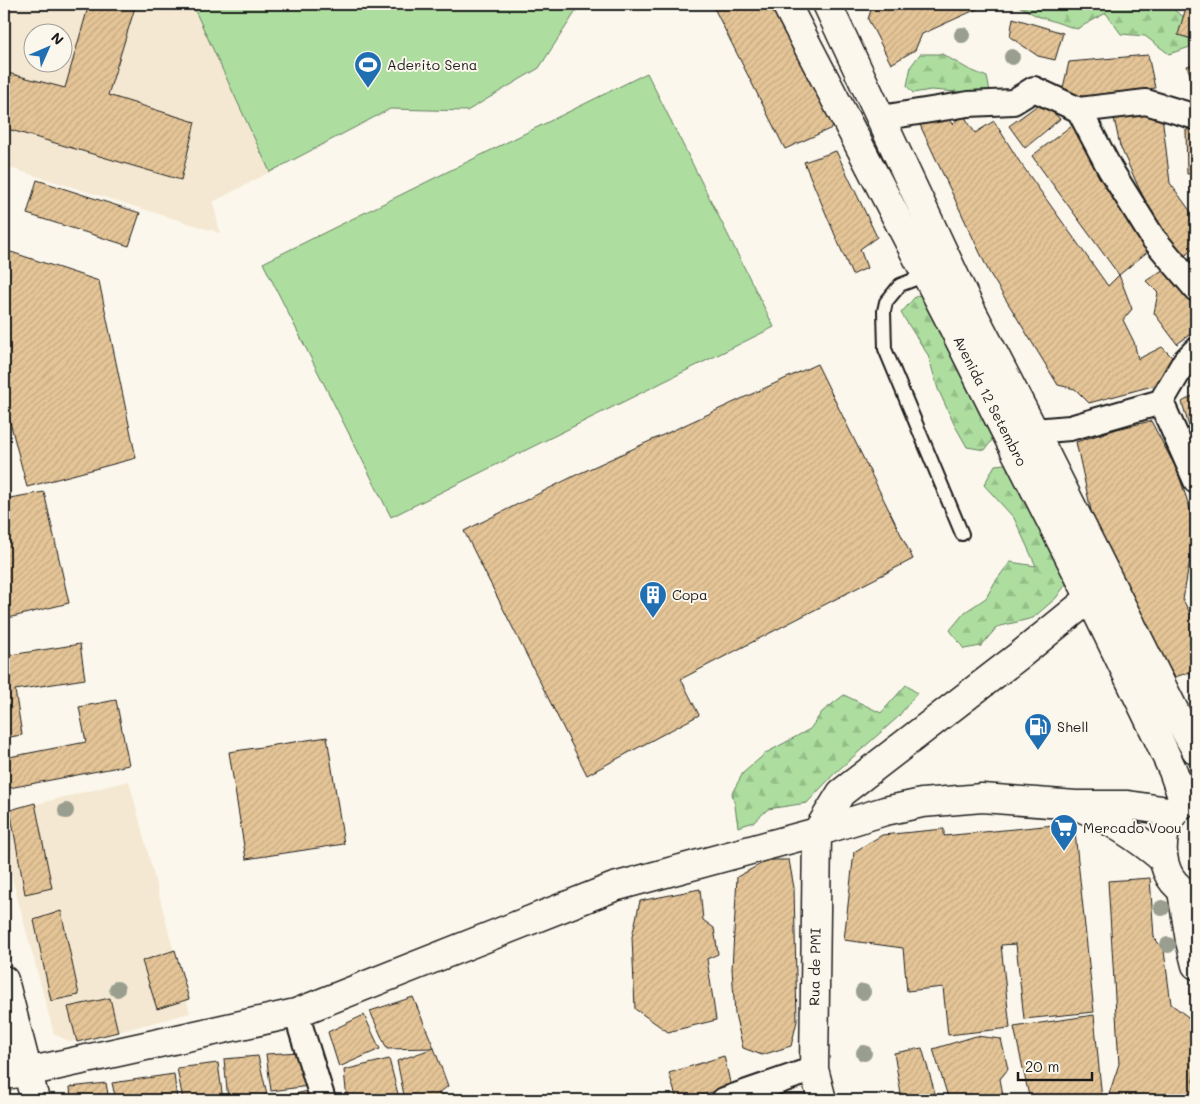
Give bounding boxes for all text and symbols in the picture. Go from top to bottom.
north arrow [22,22,72,72]
text: N [47,28,68,49]
sports icon: Aderito Sena [353,50,383,89]
place label: Aderito Sena [387,55,478,74]
street label: Avenida 12 Setembro [949,332,1032,469]
building icon: Copa [638,580,668,619]
place label: Copa [672,585,708,604]
fuel station icon: Shell [1023,712,1053,751]
place label: Shell [1057,717,1088,736]
supermarket icon: Mercado Voou [1049,813,1079,852]
place label: Mercado Voou [1083,818,1182,837]
street label: Rua de PMI [804,928,825,1006]
scale bar [1018,1049,1091,1081]
text: 20 m [1025,1056,1059,1076]

